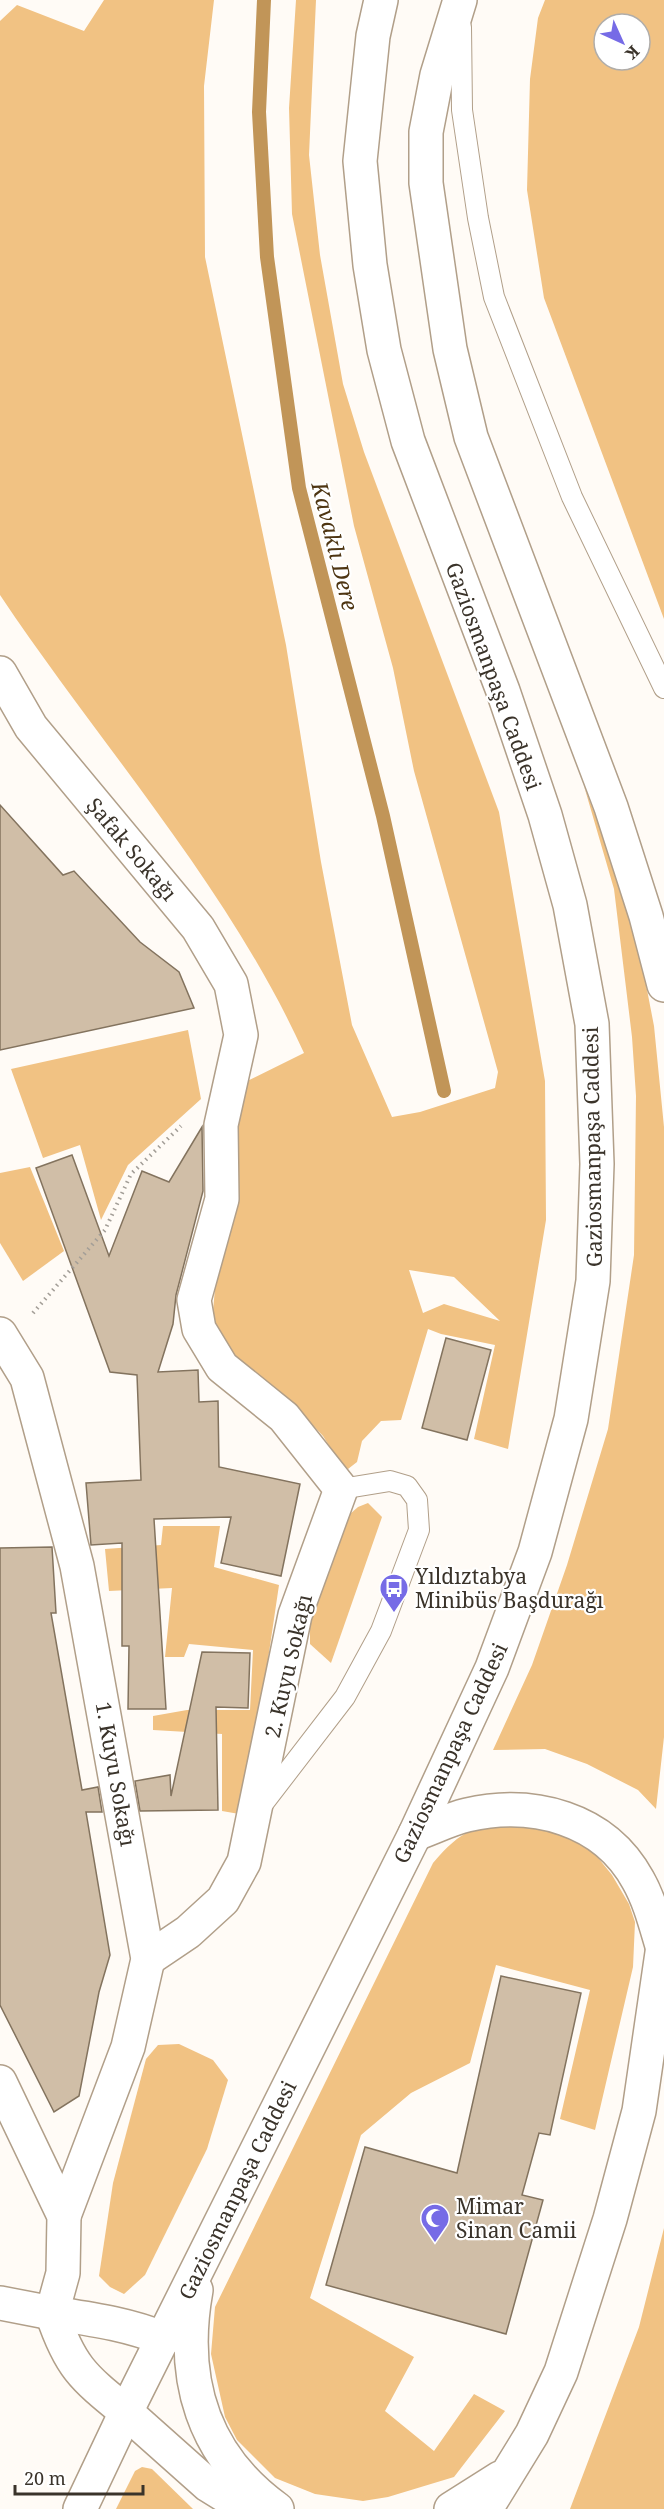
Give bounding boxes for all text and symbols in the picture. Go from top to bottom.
north arrow [592,12,652,72]
text: K [620,41,645,65]
water label: Kavaklı Dere [305,477,367,614]
street label: Gaziosmanpaşa Caddesi [440,558,548,794]
street label: Şafak Sokağı [81,792,183,907]
street label: Gaziosmanpaşa Caddesi [576,1026,608,1267]
place label: Yıldıztabya Minibüs Başdurağı [414,1562,604,1614]
bus stop icon: Yıldıztabya Minibüs Başdurağı [378,1572,410,1614]
street label: 2. Kuyu Sokağı [258,1591,318,1740]
street label: Gaziosmanpaşa Caddesi [386,1638,514,1868]
street label: 1. Kuyu Sokağı [90,1699,143,1849]
street label: Gaziosmanpaşa Caddesi [172,2076,302,2304]
place label: Mimar Sinan Camii [456,2192,577,2244]
mosque icon: Mimar Sinan Camii [419,2202,451,2244]
scale bar [15,2458,142,2496]
text: 20 m [24,2466,66,2490]

